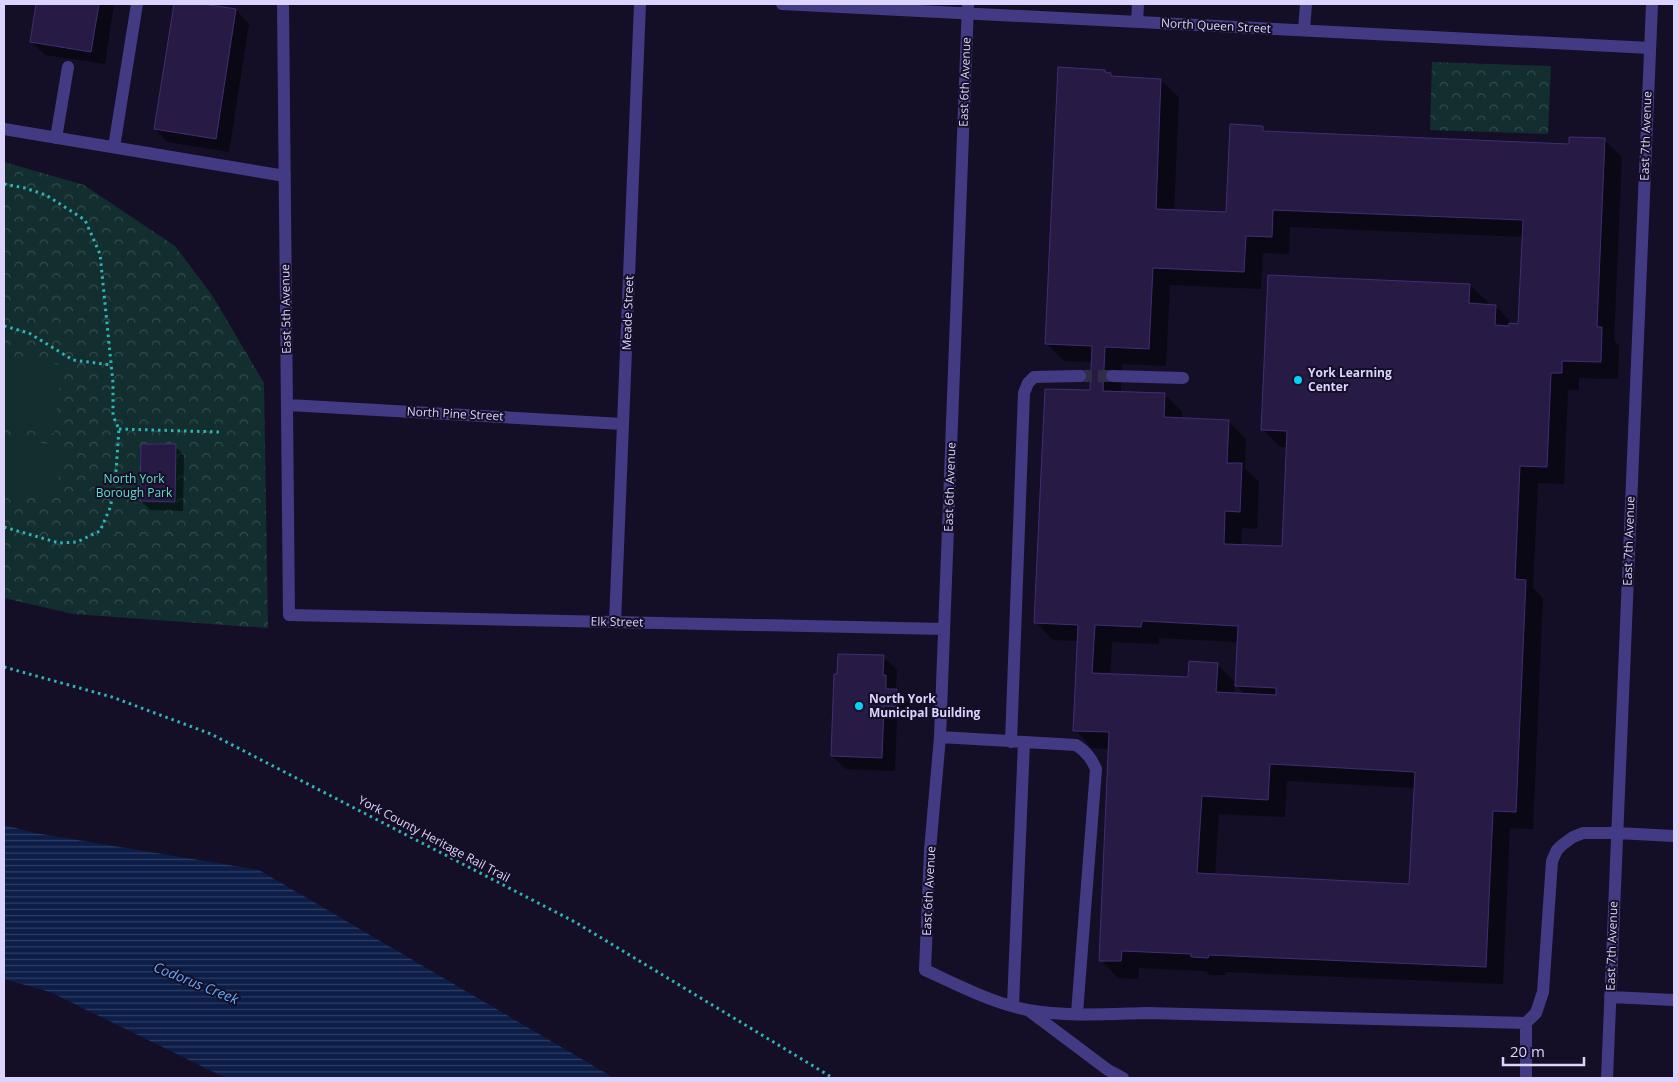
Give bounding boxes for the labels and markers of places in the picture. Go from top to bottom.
place label: York Learning Center [1308,364,1392,395]
marker: York Learning Center [1292,374,1304,386]
place label: North York Municipal Building [869,690,981,721]
marker: North York Municipal Building [853,700,865,712]

